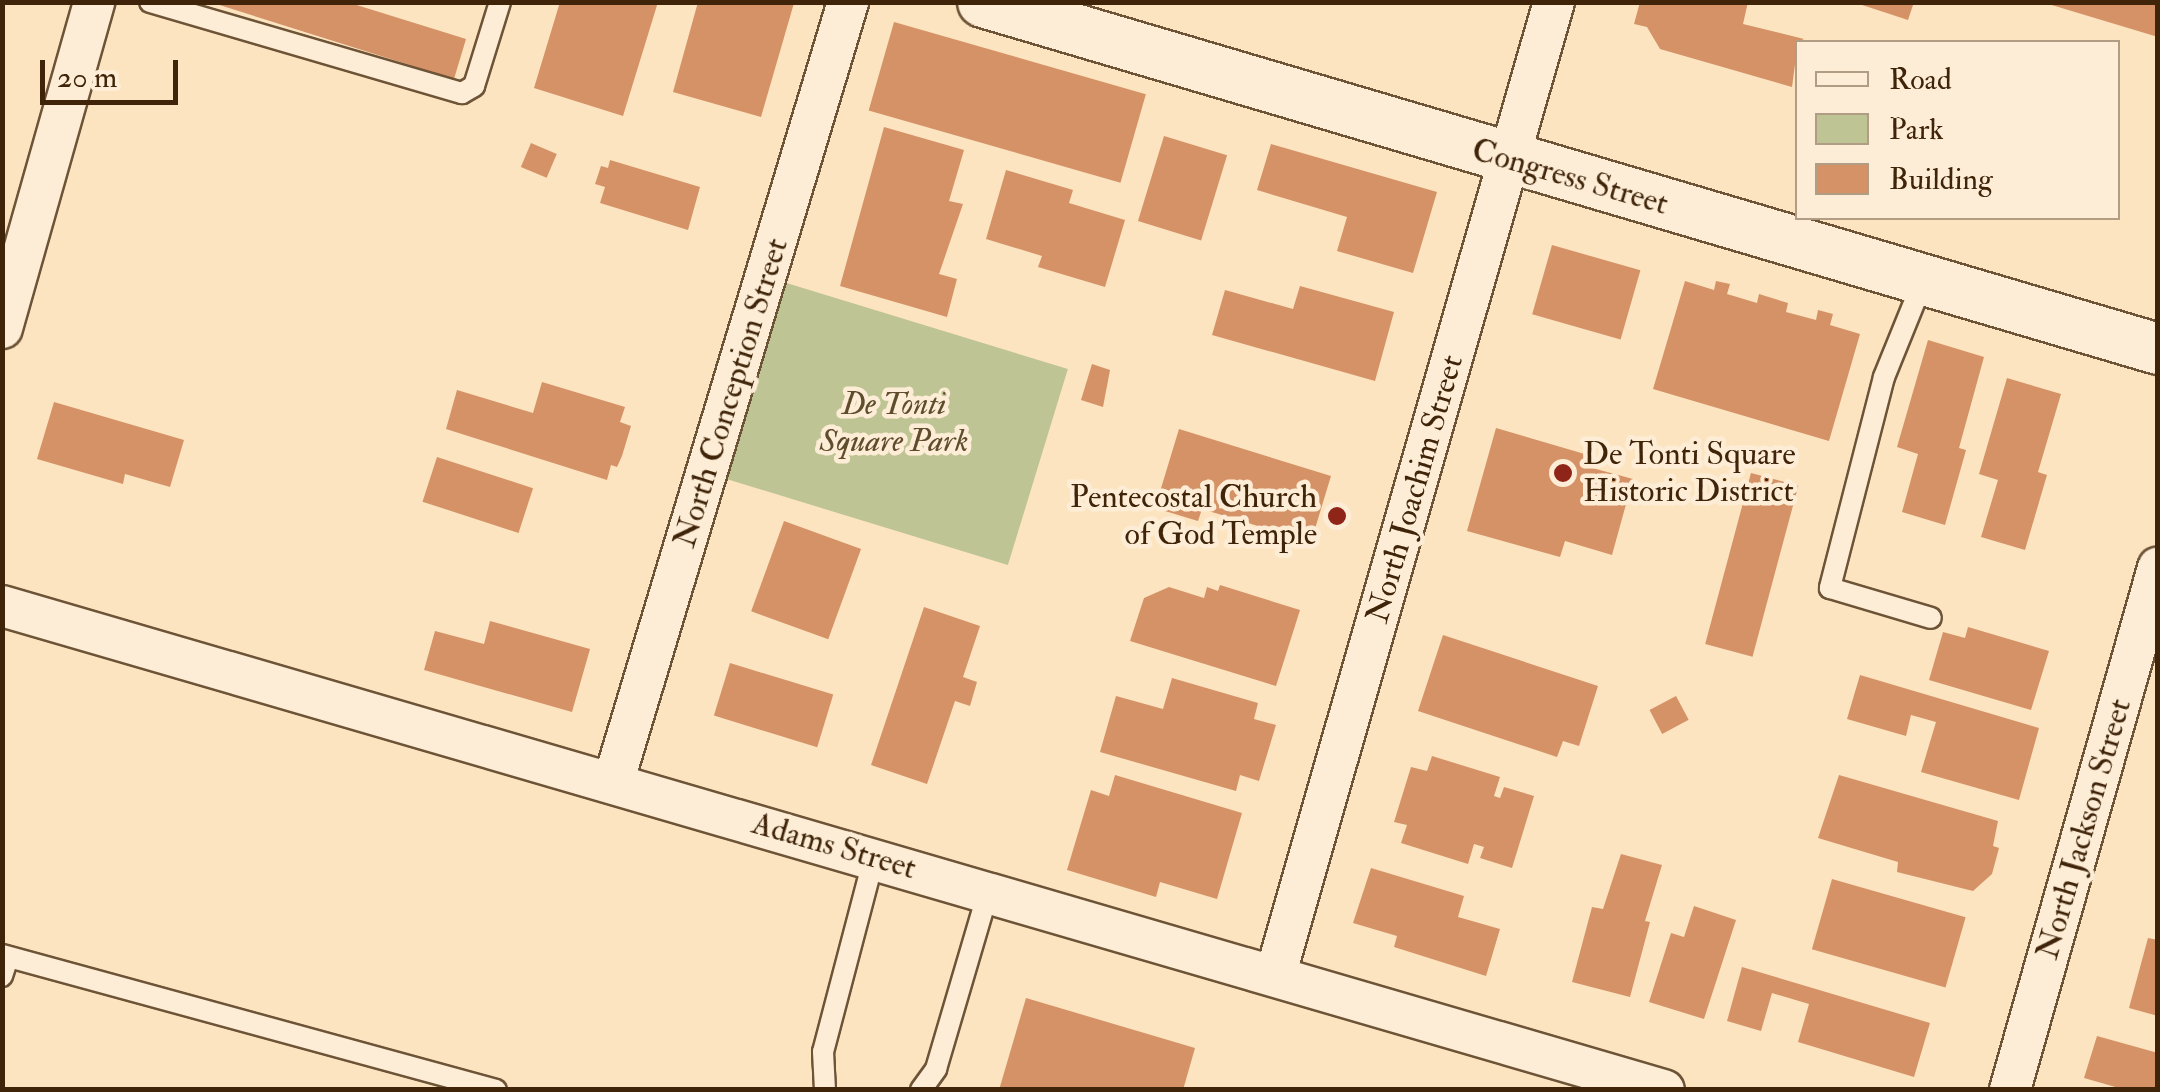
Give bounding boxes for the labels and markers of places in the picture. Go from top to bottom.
place label: De Tonti Square Historic District [1583,436,1796,511]
marker: De Tonti Square Historic District [1552,462,1574,484]
place label: Pentecostal Church of God Temple [1070,479,1317,554]
marker: Pentecostal Church of God Temple [1326,505,1348,527]

